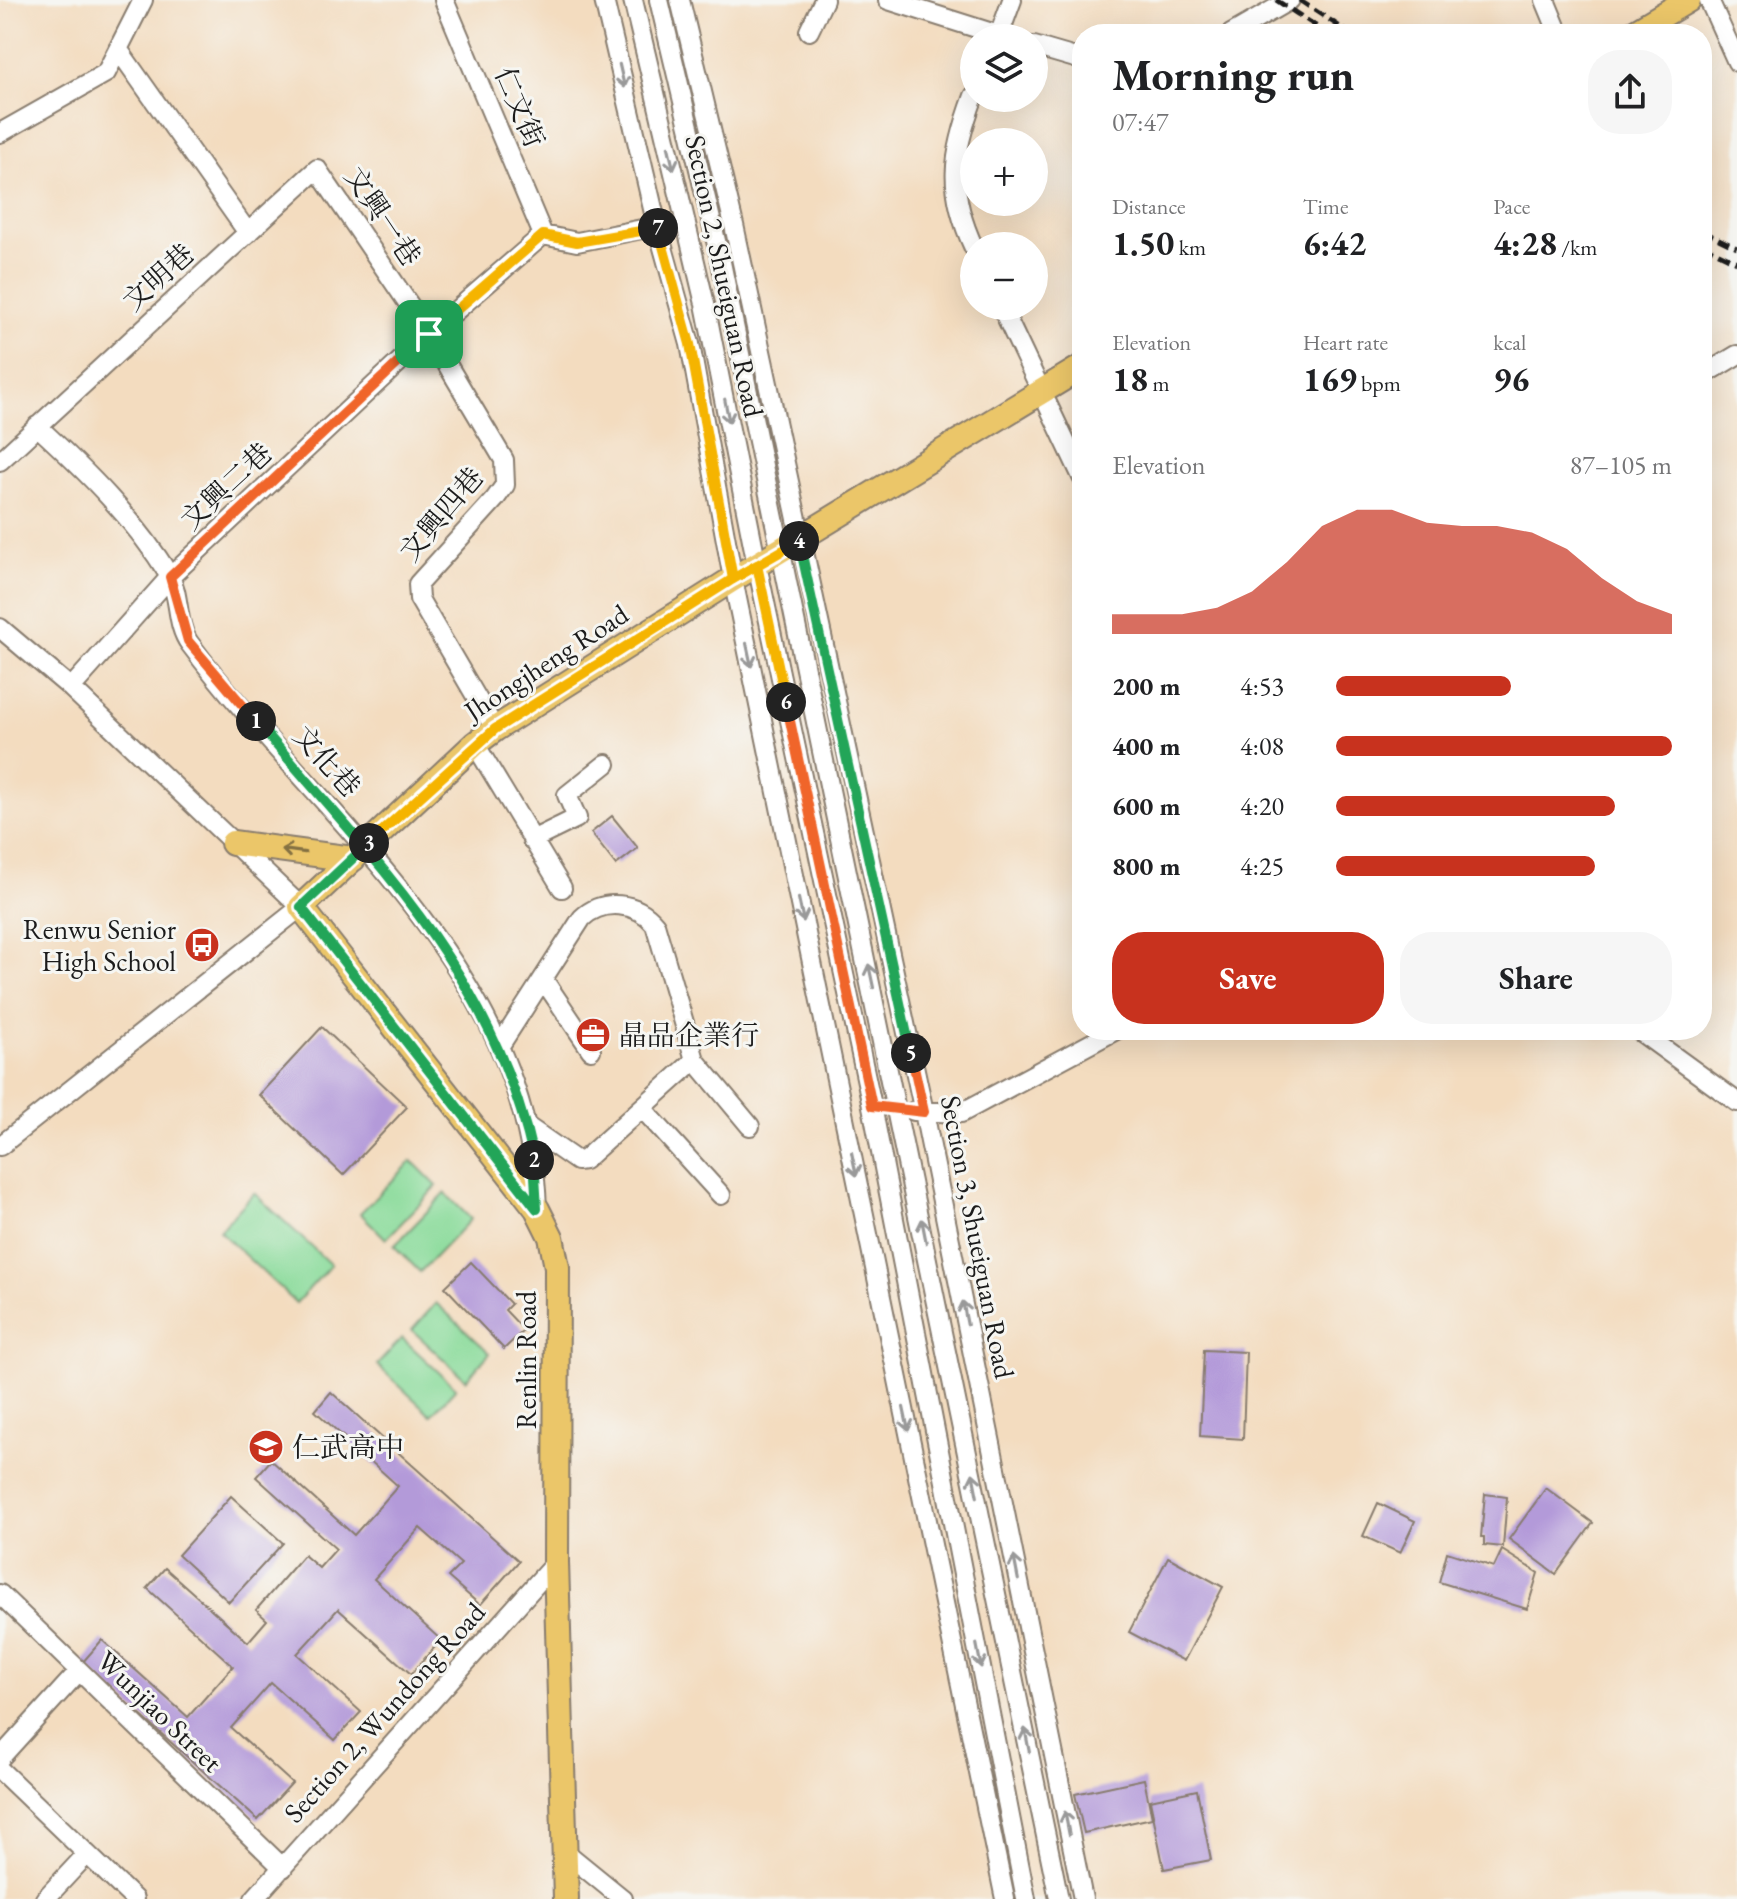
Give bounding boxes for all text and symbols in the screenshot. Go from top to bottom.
map controls [960,24,1048,320]
button: layers [960,24,1048,112]
text: Morning run [1112,46,1354,103]
button: share [1588,50,1672,134]
street label: 仁文街 [487,61,553,153]
one-way arrow [616,63,631,88]
text: 07:47 [1112,105,1168,139]
button: + [960,128,1048,216]
street label: Section 2, Shueiguan Road [678,132,773,421]
one-way arrow [664,144,679,170]
street label: 文興一巷 [337,160,429,272]
text: Distance [1112,192,1185,221]
text: Time [1303,192,1348,221]
text: Pace [1493,192,1530,221]
pin: 7 [638,208,678,248]
text: 7 [652,213,664,242]
text: 1.50 [1112,221,1174,265]
text: 6:42 [1303,221,1366,265]
text: 4:28 [1493,221,1557,265]
button: − [960,232,1048,320]
text: km [1174,233,1206,262]
text: /km [1557,233,1598,262]
street label: 文明巷 [115,236,201,318]
pin [395,300,463,368]
icon: arrive [407,312,451,356]
text: Elevation [1112,328,1191,357]
text: Heart rate [1303,328,1388,357]
text: kcal [1493,328,1526,357]
text: 18 [1112,357,1148,401]
text: 169 [1303,357,1357,401]
text: 96 [1493,357,1529,401]
text: m [1148,369,1170,398]
text: bpm [1357,369,1401,398]
one-way arrow [720,398,735,424]
street label: 文興二巷 [173,435,279,537]
text: Elevation [1112,448,1206,482]
text: 87–105 m [1570,448,1672,482]
street label: 文興四巷 [391,460,491,568]
pin: 4 [779,521,819,561]
text: 4 [793,526,805,555]
street label: Jhongjheng Road [456,595,635,729]
one-way arrow [742,642,757,667]
text: 200 m [1112,669,1180,703]
text: 4:53 [1240,669,1284,703]
pin: 6 [766,682,806,722]
text: 6 [780,687,792,716]
pin: 1 [236,701,276,741]
text: 1 [250,706,262,735]
street label: 文化巷 [286,718,368,804]
text: 400 m [1112,729,1180,763]
text: 4:08 [1240,729,1284,763]
text: 600 m [1112,789,1180,823]
text: 4:20 [1240,789,1284,823]
pin: 3 [349,823,389,863]
text: 3 [363,828,375,857]
one-way arrow [281,843,306,858]
text: 800 m [1112,849,1180,883]
text: 4:25 [1240,849,1284,883]
one-way arrow [794,896,809,922]
place label: Renwu Senior High School [23,911,177,979]
bus stop icon: Renwu Senior High School [183,926,221,964]
button: Save [1112,932,1384,1024]
button: Share [1400,932,1672,1024]
one-way arrow [863,964,878,989]
office icon: 晶品企業行 [574,1016,612,1054]
place label: 晶品企業行 [619,1017,759,1053]
pin: 5 [891,1033,931,1073]
text: 5 [905,1038,917,1067]
street label: Section 3, Shueiguan Road [933,1092,1023,1382]
pin: 2 [514,1140,554,1180]
text: 2 [528,1145,540,1174]
one-way arrow [847,1151,862,1177]
one-way arrow [915,1218,930,1244]
street label: Renlin Road [508,1290,544,1429]
one-way arrow [956,1300,971,1326]
one-way arrow [899,1406,914,1431]
school or university icon: 仁武高中 [247,1428,285,1466]
place label: 仁武高中 [292,1429,404,1465]
one-way arrow [967,1473,982,1499]
one-way arrow [1008,1555,1023,1581]
street label: Section 2, Wundong Road [275,1594,493,1830]
street label: Wunjiao Street [90,1642,230,1780]
one-way arrow [972,1643,987,1668]
one-way arrow [1019,1728,1034,1754]
one-way arrow [1059,1810,1074,1836]

